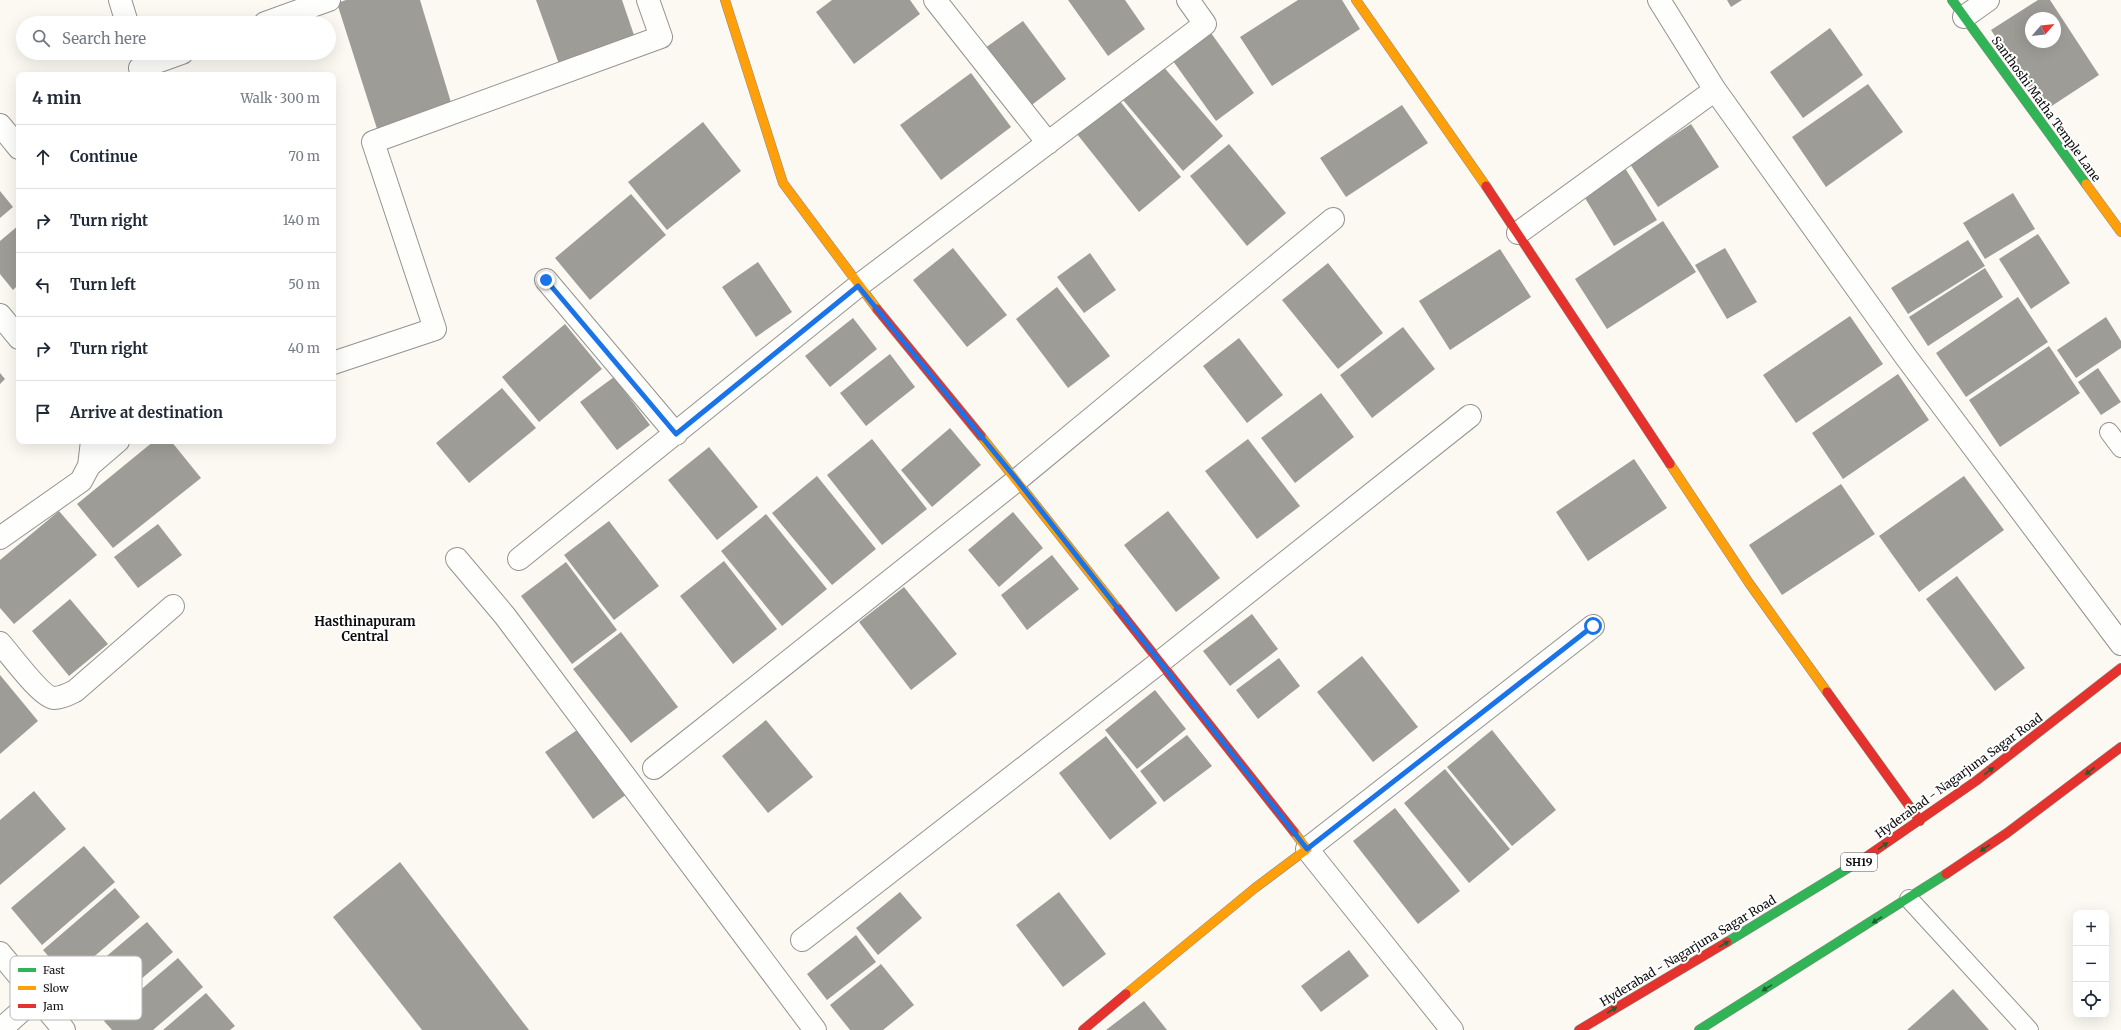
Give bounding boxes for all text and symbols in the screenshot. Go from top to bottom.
north arrow [2025,12,2061,48]
search box [16,16,336,60]
icon: search [30,27,52,49]
text: Search here [62,29,146,48]
street label: Santhoshi Matha Temple Lane [1989,33,2104,184]
text: 4 min [32,87,81,109]
text: Walk · 300 m [240,90,320,107]
icon: ahead [32,146,54,168]
text: Continue [70,147,138,166]
text: 70 m [289,148,320,165]
icon: right [32,210,54,232]
text: Turn right [70,211,148,230]
text: 140 m [283,212,320,229]
route end [537,271,555,289]
icon: left [32,274,54,296]
text: Turn left [70,275,136,294]
text: 50 m [288,276,320,293]
icon: right [32,338,54,360]
text: Turn right [70,339,148,358]
text: 40 m [288,340,320,357]
icon: arrive [32,402,54,424]
text: Arrive at destination [70,403,223,422]
district label: Hasthinapuram Central [314,613,416,645]
route start [1584,617,1602,635]
street label: Hyderabad - Nagarjuna Sagar Road [1872,710,2045,841]
one-way arrow [2084,766,2095,775]
one-way arrow [1983,767,1994,775]
one-way arrow [1877,842,1888,850]
one-way arrow [1980,844,1990,852]
road number: SH19 [1841,853,1877,871]
street label: Hyderabad - Nagarjuna Sagar Road [1597,892,1778,1009]
map controls [2073,910,2109,1018]
button: + [2073,910,2109,946]
one-way arrow [1872,916,1882,924]
one-way arrow [1718,940,1730,947]
button: − [2073,946,2109,982]
legend [10,956,142,1020]
text: Fast [43,963,66,977]
text: Slow [43,981,69,995]
button: locate [2073,982,2109,1018]
one-way arrow [1761,985,1772,992]
text: Jam [42,999,64,1013]
one-way arrow [1607,1006,1617,1014]

